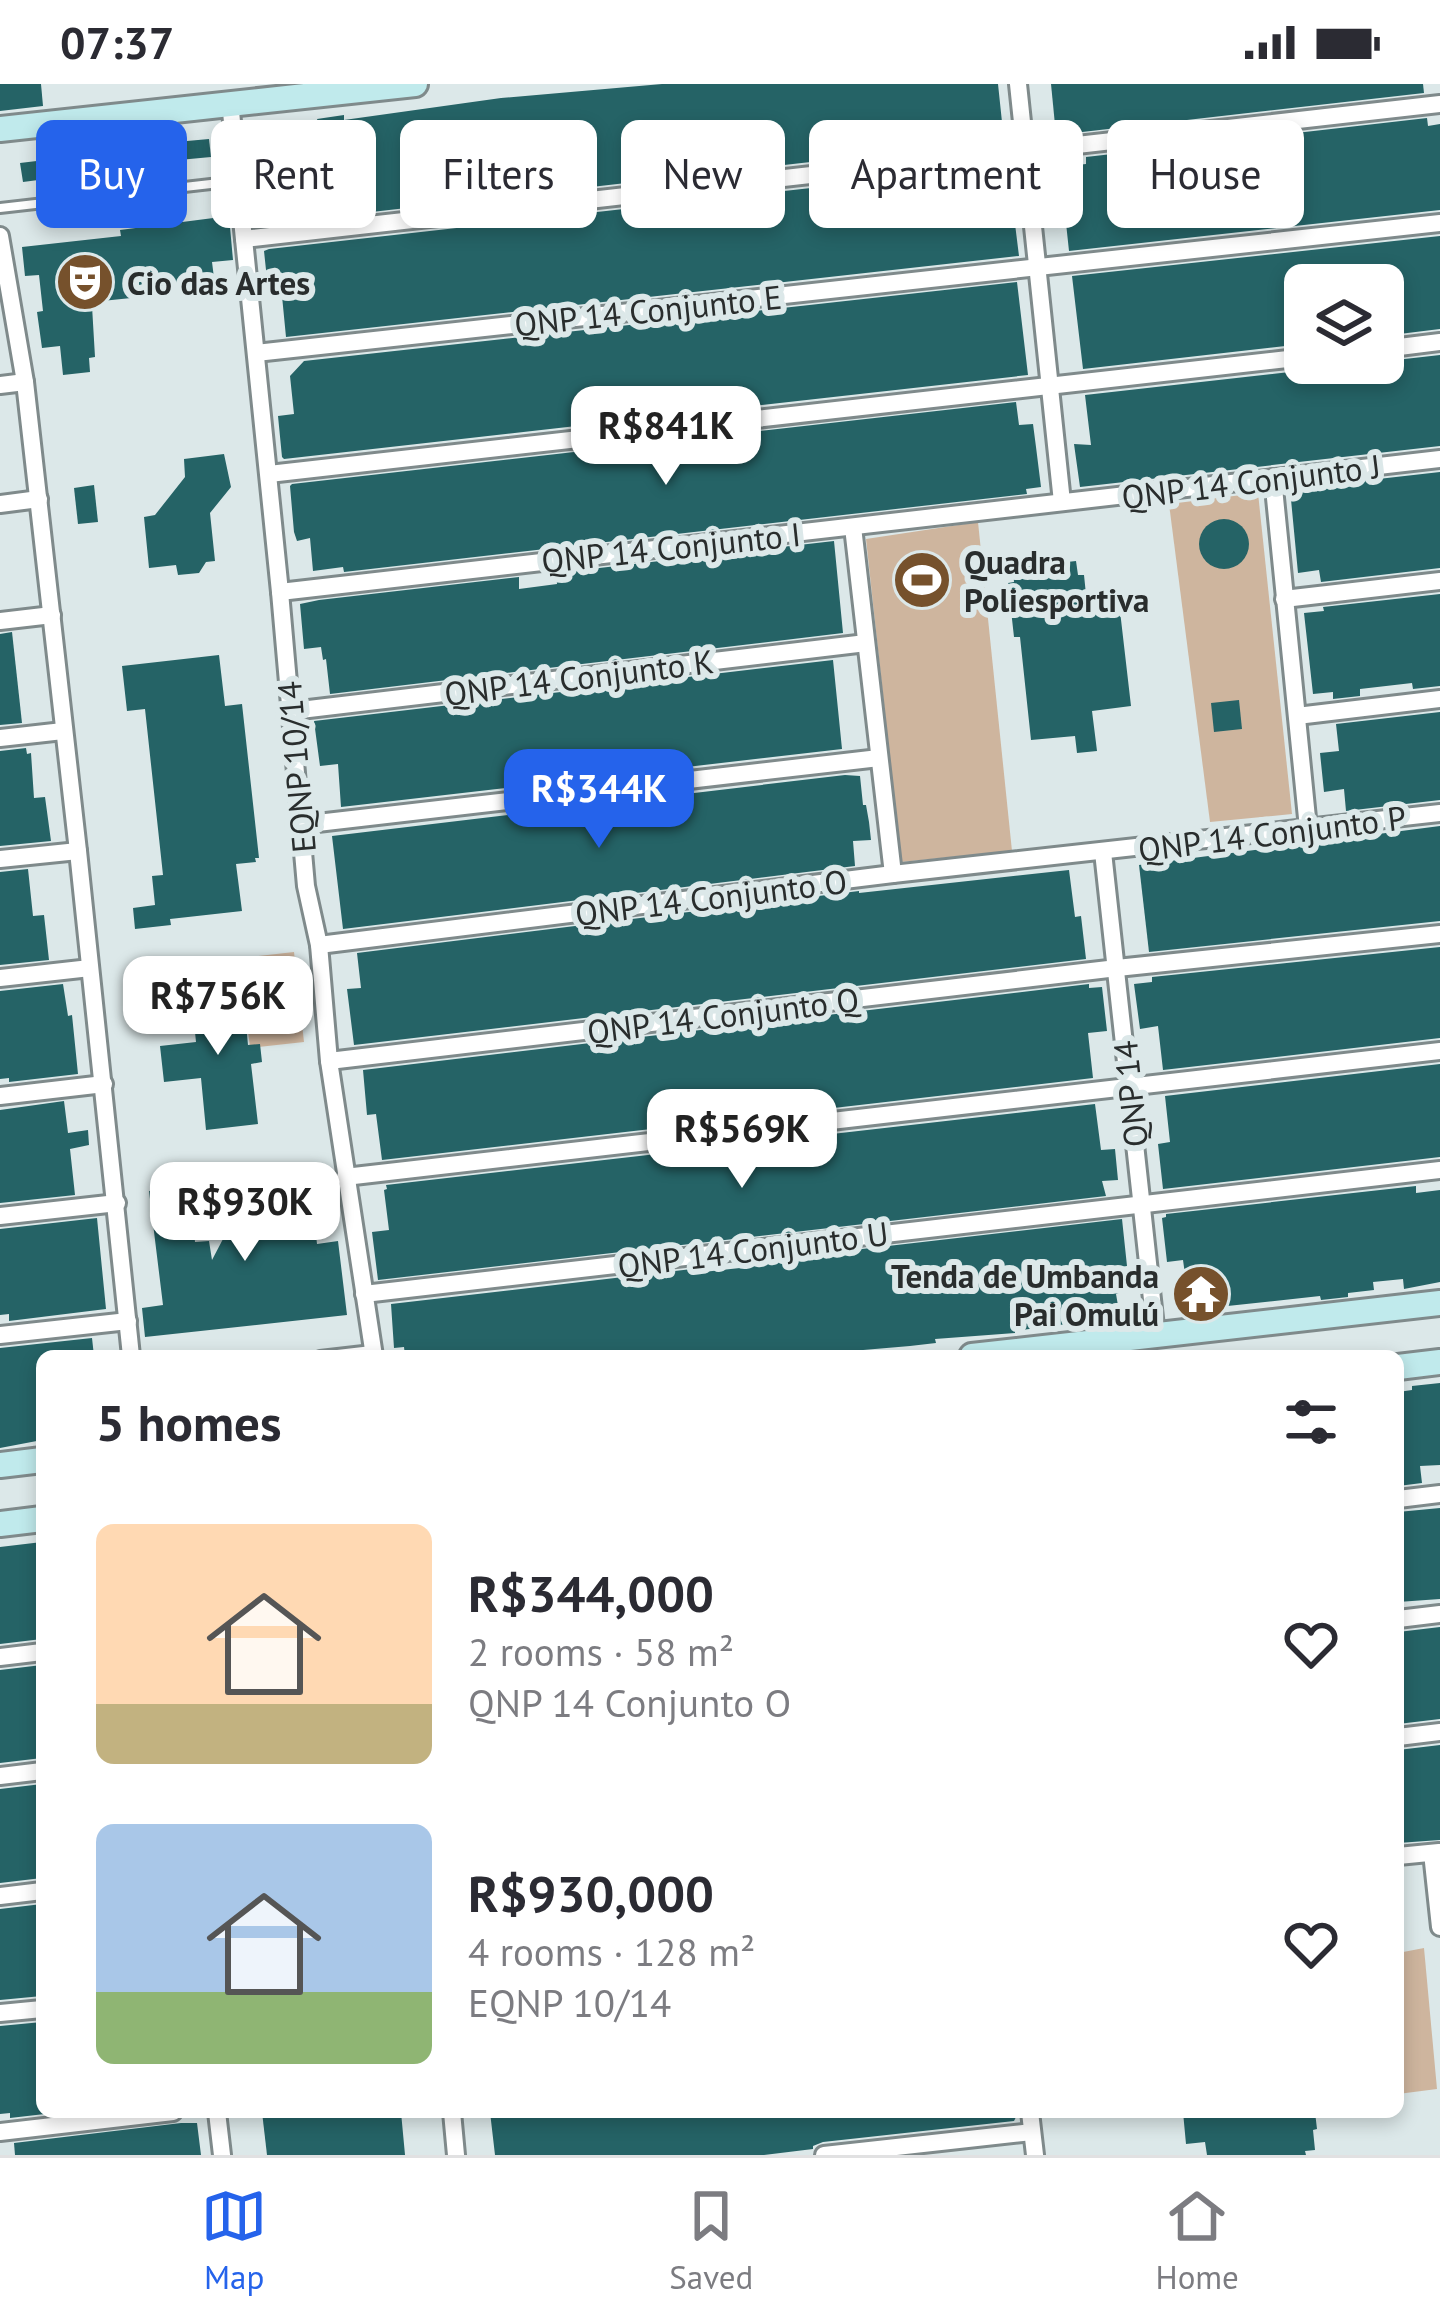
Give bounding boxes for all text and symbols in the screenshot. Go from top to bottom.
text: 07:37 [60,13,174,71]
chip: Buy [36,120,187,228]
chip: Rent [211,120,376,228]
chip: Filters [400,120,597,228]
chip: New [621,120,785,228]
chip: Apartment [809,120,1083,228]
chip: House [1107,120,1304,228]
theatre icon: Cio das Artes [54,251,116,313]
place label: Cio das Artes [127,261,310,304]
map controls [1284,264,1404,384]
button: layers [1284,264,1404,384]
street label: QNP 14 Conjunto E [512,275,784,345]
pin: R$841K [568,386,764,488]
text: R$841K [598,399,734,450]
street label: QNP 14 Conjunto J [1119,444,1383,518]
street label: QNP 14 Conjunto I [539,512,803,582]
place label: Quadra Poliesportiva [964,540,1149,621]
sports icon: Quadra Poliesportiva [891,549,953,611]
street label: QNP 14 Conjunto K [442,639,716,715]
street label: EQNP 10/14 [267,679,325,855]
pin: R$344K [501,749,697,851]
text: R$344K [531,762,667,813]
street label: QNP 14 Conjunto P [1136,795,1408,871]
street label: QNP 14 Conjunto O [573,859,849,935]
pin: R$756K [120,956,316,1058]
text: R$756K [150,969,286,1020]
street label: QNP 14 Conjunto Q [585,977,863,1053]
street label: QNP 14 [1103,1039,1157,1149]
pin: R$569K [644,1089,840,1191]
text: R$569K [674,1102,810,1153]
pin: R$930K [147,1162,343,1264]
text: R$930K [177,1175,313,1226]
street label: QNP 14 Conjunto U [615,1211,891,1287]
place label: Tenda de Umbanda Pai Omulú [891,1254,1159,1335]
temple icon: Tenda de Umbanda Pai Omulú [1170,1263,1232,1325]
text: 5 homes [96,1389,282,1455]
icon: filters [1278,1389,1344,1455]
text: R$344,000 [468,1560,714,1626]
icon: home [192,1572,336,1716]
icon: heart [1278,1611,1344,1677]
text: 2 rooms · 58 m² [468,1626,734,1677]
text: QNP 14 Conjunto O [468,1677,791,1728]
text: R$930,000 [468,1860,714,1926]
icon: home [192,1872,336,2016]
icon: heart [1278,1911,1344,1977]
text: 4 rooms · 128 m² [468,1926,755,1977]
text: EQNP 10/14 [468,1977,671,2028]
tab: Map [201,2183,267,2298]
tab: Saved [669,2183,753,2298]
tab: Home [1155,2183,1239,2298]

